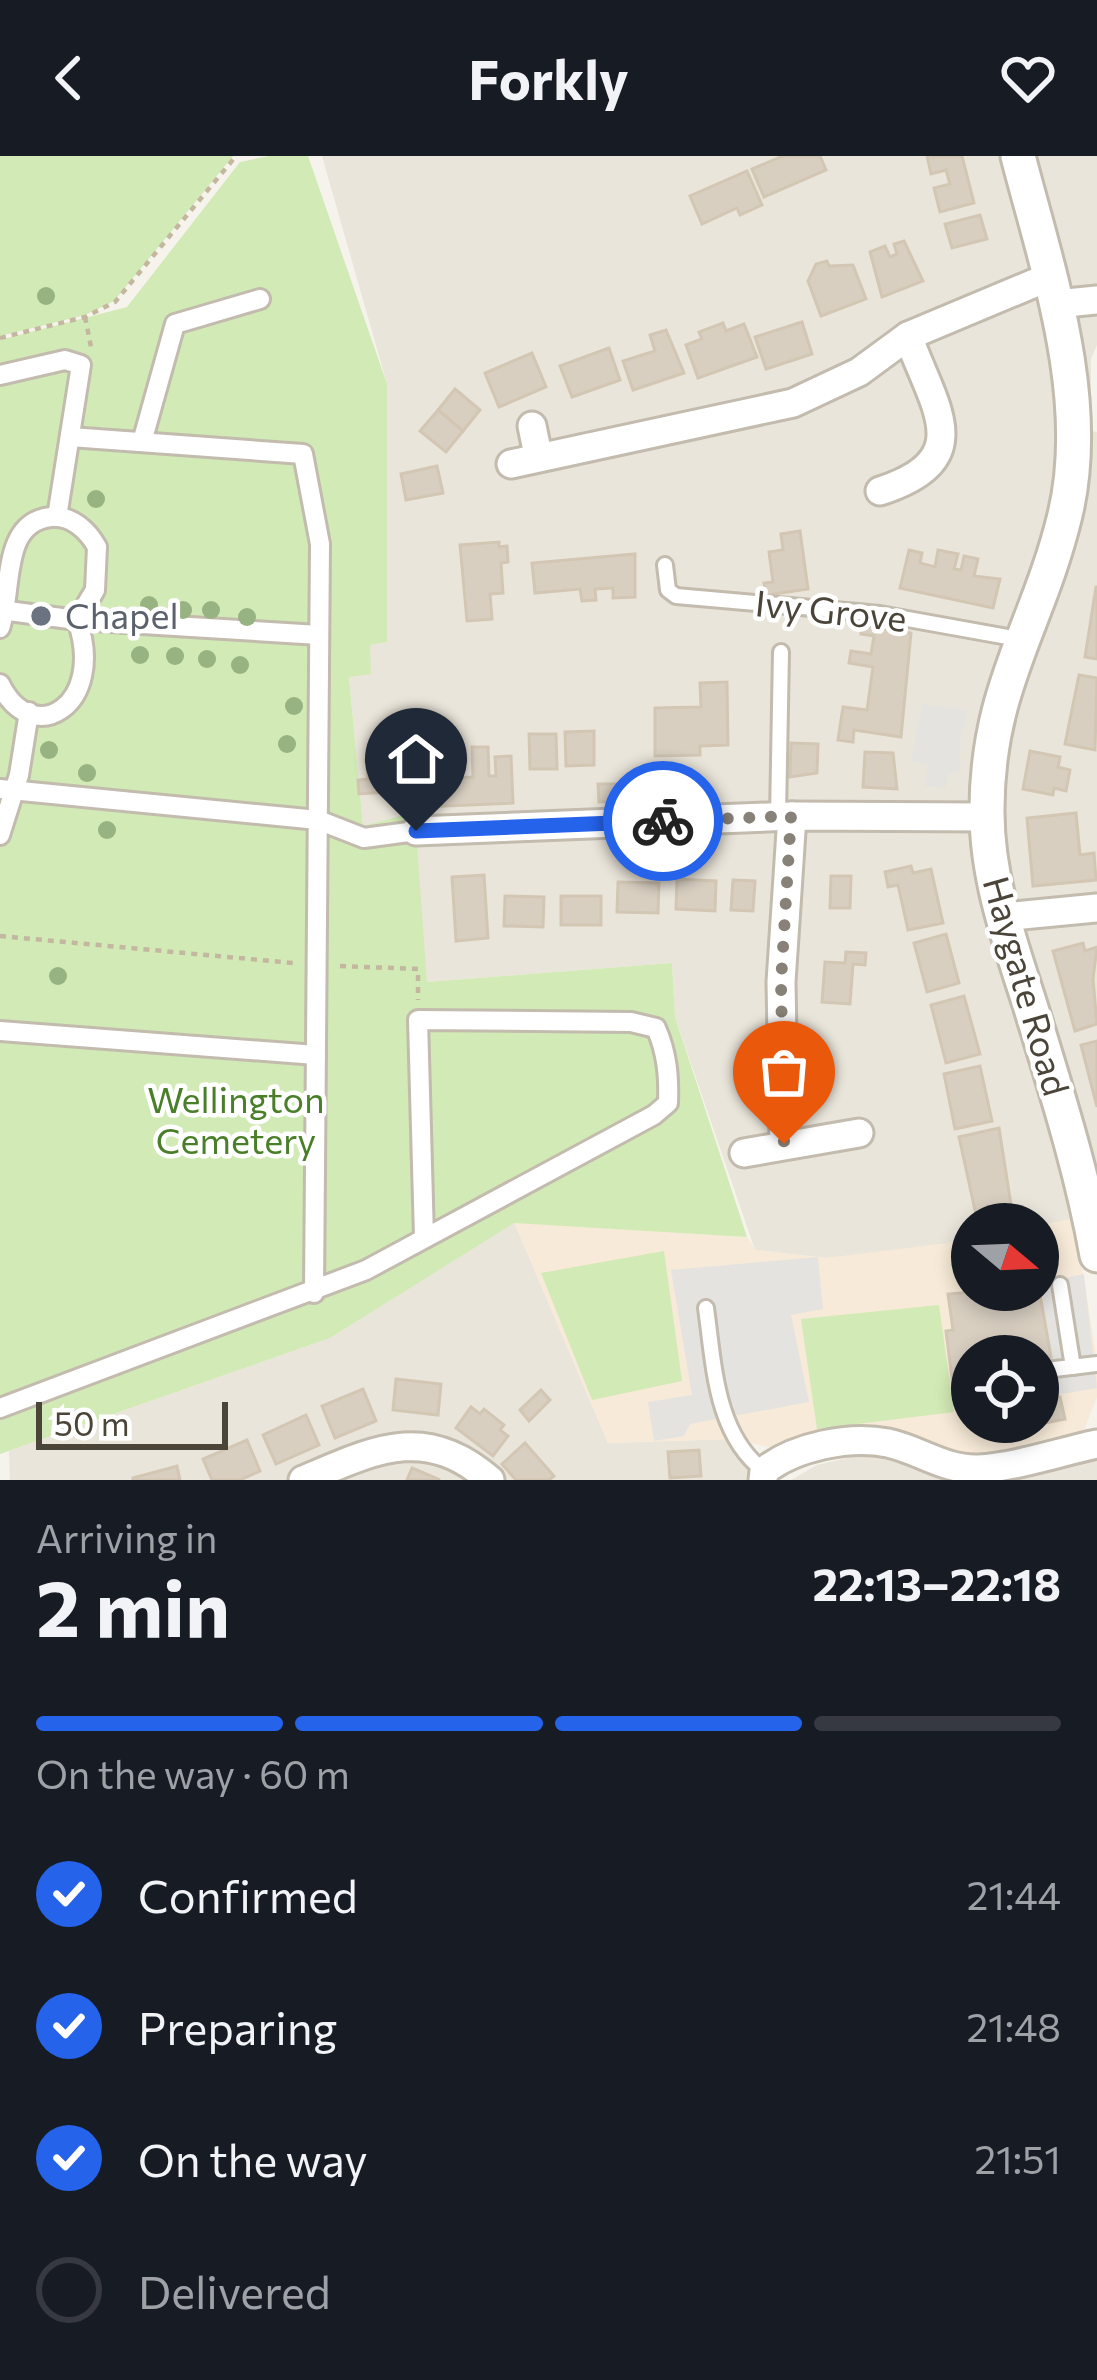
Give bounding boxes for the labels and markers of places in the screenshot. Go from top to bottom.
place label: Chapel [65,592,179,636]
marker: Chapel [28,603,54,629]
pin [365,708,467,831]
pin [733,1021,835,1144]

